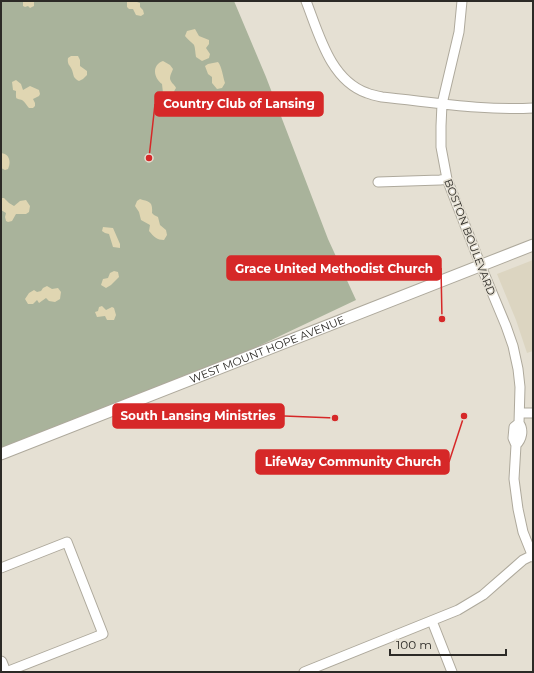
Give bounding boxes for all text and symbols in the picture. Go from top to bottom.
callout: Country Club of Lansing [155,92,323,116]
text: Country Club of Lansing [163,96,315,111]
street label: BOSTON BOULEVARD [441,177,499,297]
callout: Grace United Methodist Church [227,256,441,280]
text: Grace United Methodist Church [235,261,433,276]
street label: WEST MOUNT HOPE AVENUE [188,313,347,386]
callout: South Lansing Ministries [113,404,284,428]
text: South Lansing Ministries [120,408,276,423]
callout: LifeWay Community Church [256,450,449,474]
text: LifeWay Community Church [265,454,441,469]
scale bar [390,631,506,657]
text: 100 m [396,637,432,652]

